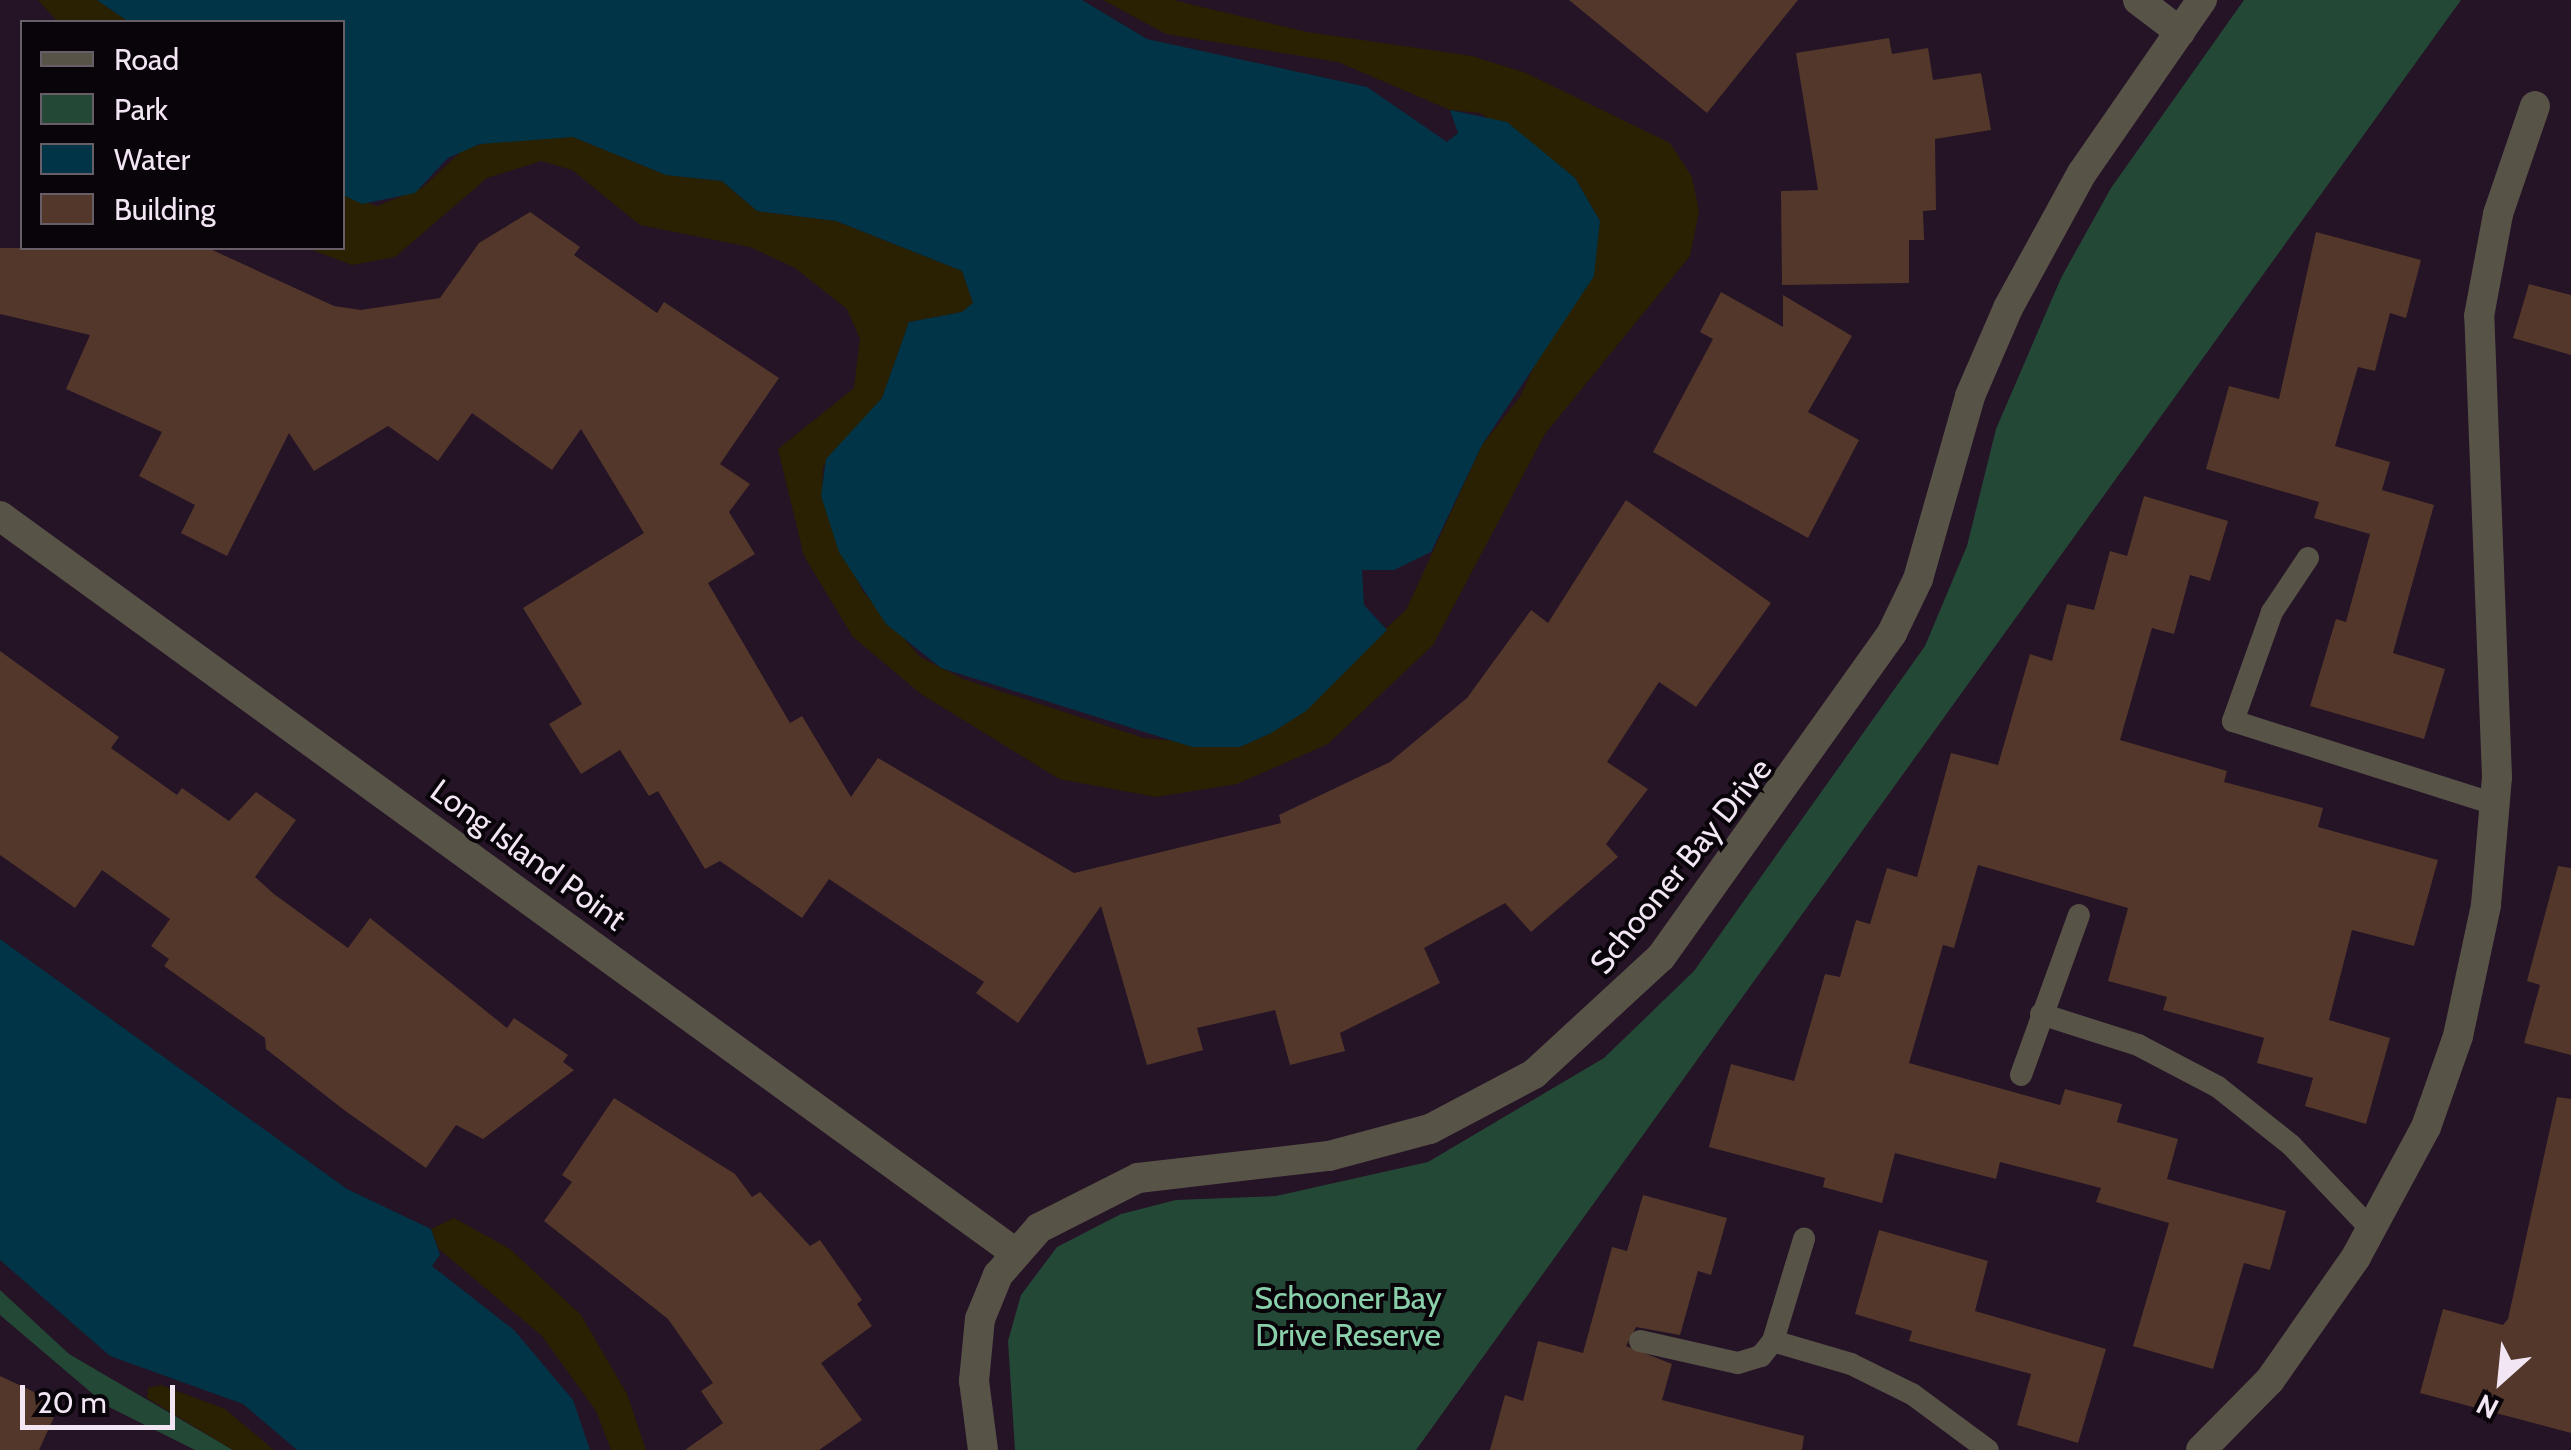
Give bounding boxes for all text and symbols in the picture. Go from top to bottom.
legend [20,20,345,250]
text: Road [114,41,179,78]
text: Park [114,91,168,128]
text: Water [114,141,190,178]
text: Building [114,191,216,228]
street label: Schooner Bay Drive [1582,750,1780,982]
street label: Long Island Point [423,771,633,939]
park label: Schooner Bay Drive Reserve [1254,1280,1442,1355]
north arrow [2451,1330,2551,1430]
scale bar [25,1365,180,1427]
text: 20 m [37,1384,107,1421]
text: N [2471,1387,2504,1426]

